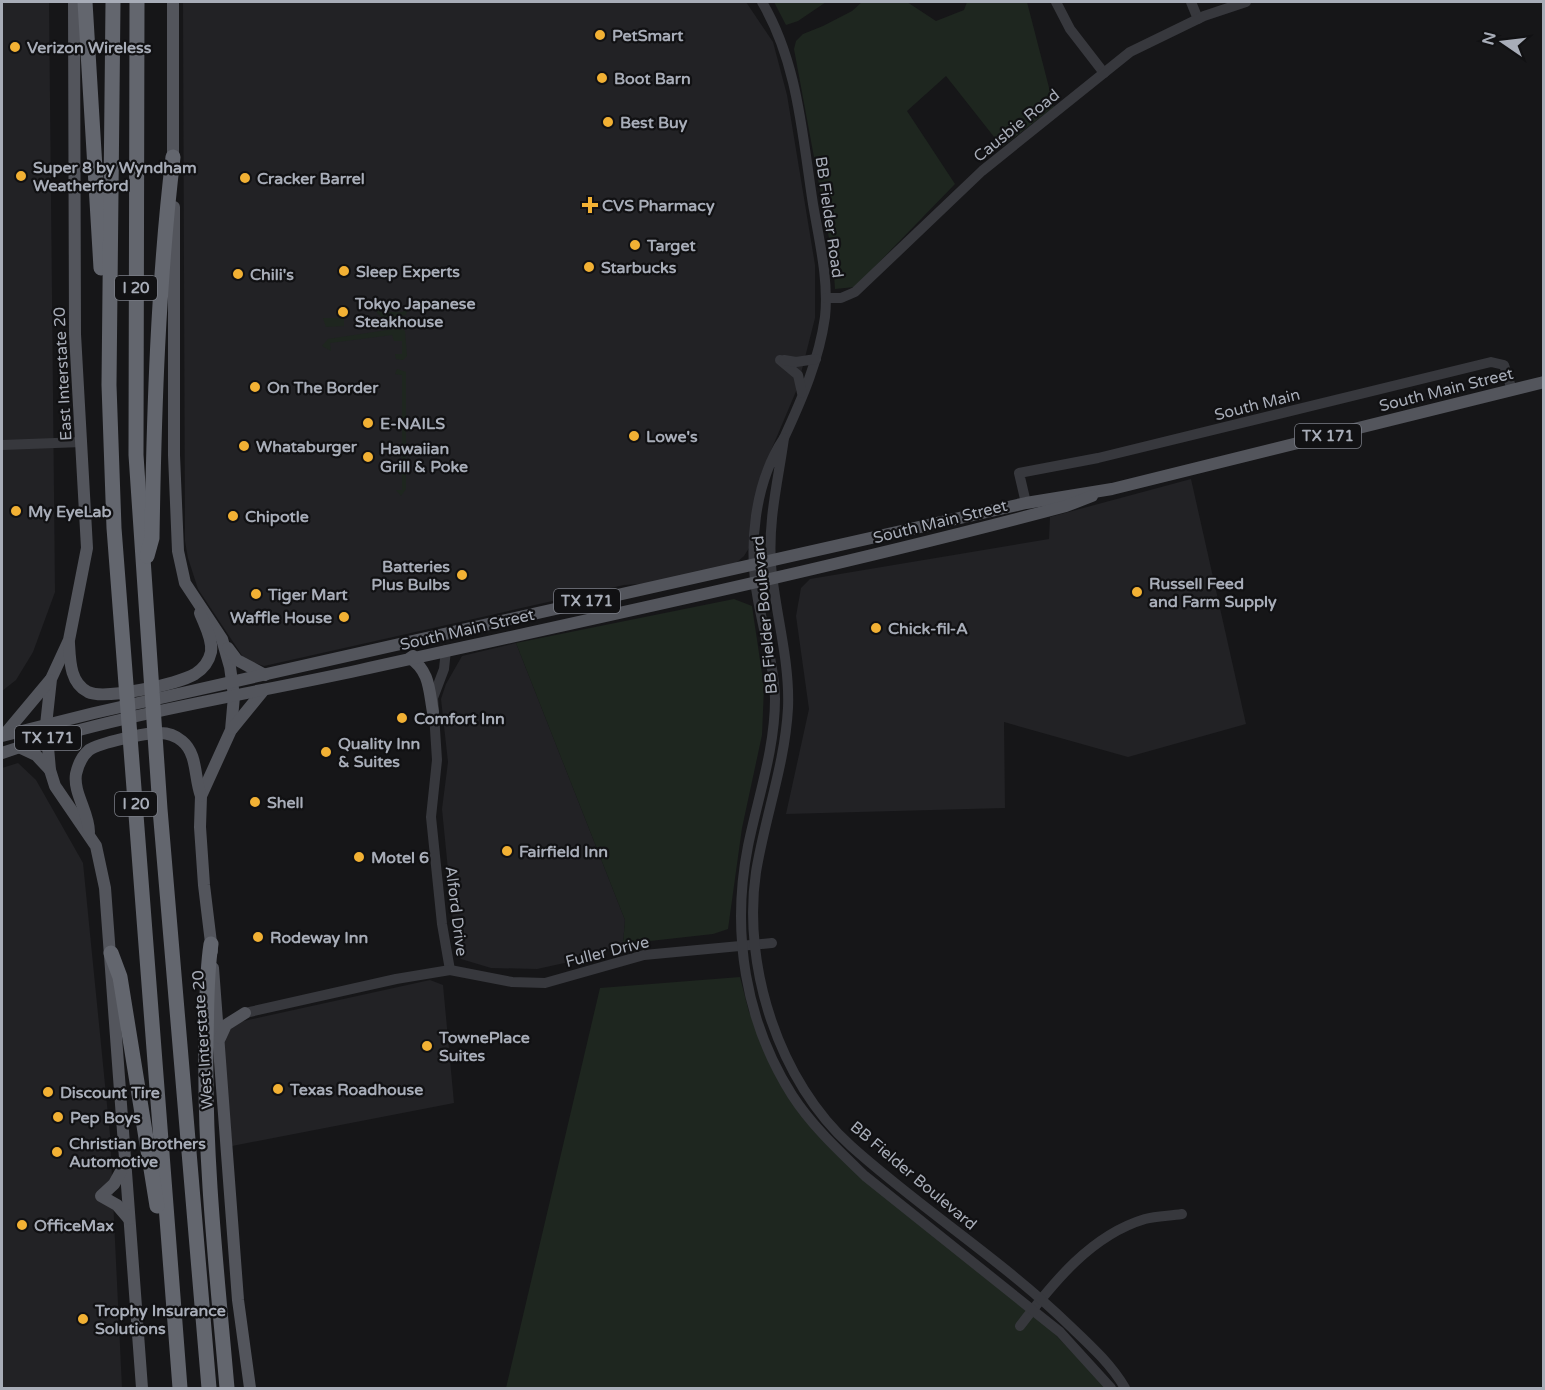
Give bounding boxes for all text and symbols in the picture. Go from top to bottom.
north arrow [1473,12,1533,72]
place label: PetSmart [612,26,684,46]
marker: PetSmart [593,28,607,42]
text: N [1478,30,1501,47]
place label: Verizon Wireless [27,38,152,58]
marker: Verizon Wireless [8,40,22,54]
place label: Boot Barn [614,69,691,89]
marker: Boot Barn [595,71,609,85]
street label: Causbie Road [970,85,1064,167]
place label: Best Buy [620,113,688,133]
marker: Best Buy [601,115,615,129]
street label: BB Fielder Road [811,155,847,279]
place label: Super 8 by Wyndham Weatherford [33,158,197,196]
marker: Super 8 by Wyndham Weatherford [14,169,28,183]
place label: Cracker Barrel [257,169,365,189]
marker: Cracker Barrel [238,171,252,185]
place label: CVS Pharmacy [602,196,715,216]
marker: CVS Pharmacy [583,198,597,212]
place label: Target [646,236,696,256]
marker: Target [628,238,642,252]
place label: Starbucks [601,258,677,278]
marker: Starbucks [582,260,596,274]
place label: Sleep Experts [356,262,460,282]
marker: Sleep Experts [337,264,351,278]
place label: Chili's [250,265,294,285]
marker: Chili's [231,267,245,281]
road number: I 20 [115,276,157,300]
place label: Tokyo Japanese Steakhouse [354,294,476,332]
marker: Tokyo Japanese Steakhouse [336,305,350,319]
street label: East Interstate 20 [50,307,76,441]
street label: South Main Street [1377,364,1515,416]
place label: On The Border [267,378,379,398]
marker: On The Border [248,380,262,394]
street label: South Main [1212,385,1302,425]
place label: E-NAILS [380,414,445,434]
marker: E-NAILS [361,416,375,430]
road number: TX 171 [1295,424,1361,448]
place label: Lowe's [646,427,698,447]
marker: Lowe's [627,429,641,443]
place label: Whataburger [256,437,358,457]
marker: Whataburger [237,439,251,453]
place label: Hawaiian Grill & Poke [380,439,468,477]
marker: Hawaiian Grill & Poke [361,450,375,464]
street label: South Main Street [871,496,1009,548]
place label: My EyeLab [28,502,112,522]
marker: My EyeLab [9,504,23,518]
place label: Chipotle [245,507,309,527]
marker: Chipotle [226,509,240,523]
street label: BB Fielder Boulevard [748,535,782,695]
place label: Batteries Plus Bulbs [371,557,450,595]
marker: Batteries Plus Bulbs [455,568,469,582]
place label: Russell Feed and Farm Supply [1149,574,1277,612]
place label: Tiger Mart [267,585,349,605]
marker: Russell Feed and Farm Supply [1130,585,1144,599]
marker: Tiger Mart [249,587,263,601]
road number: TX 171 [554,589,620,613]
street label: South Main Street [398,605,536,655]
place label: Waffle House [230,608,332,628]
marker: Waffle House [337,610,351,624]
place label: Chick-fil-A [888,619,968,639]
marker: Chick-fil-A [869,621,883,635]
place label: Comfort Inn [414,709,505,729]
marker: Comfort Inn [395,711,409,725]
road number: TX 171 [15,726,81,750]
place label: Quality Inn & Suites [338,734,420,772]
marker: Quality Inn & Suites [319,745,333,759]
road number: I 20 [115,792,157,816]
place label: Shell [267,793,304,813]
marker: Shell [248,795,262,809]
place label: Fairfield Inn [519,842,608,862]
marker: Fairfield Inn [500,844,514,858]
place label: Motel 6 [371,848,429,868]
marker: Motel 6 [352,850,366,864]
street label: Alford Drive [441,865,471,957]
place label: Rodeway Inn [270,928,368,948]
marker: Rodeway Inn [251,930,265,944]
street label: Fuller Drive [563,932,651,972]
street label: West Interstate 20 [188,970,218,1110]
place label: TownePlace Suites [438,1028,530,1066]
marker: TownePlace Suites [420,1039,434,1053]
place label: Texas Roadhouse [289,1080,423,1100]
marker: Texas Roadhouse [271,1082,285,1096]
place label: Discount Tire [60,1083,160,1103]
marker: Discount Tire [41,1085,55,1099]
place label: Pep Boys [70,1108,141,1128]
marker: Pep Boys [51,1110,65,1124]
street label: BB Fielder Boulevard [846,1117,981,1235]
place label: Christian Brothers Automotive [69,1134,206,1172]
marker: Christian Brothers Automotive [50,1145,64,1159]
place label: OfficeMax [34,1216,114,1236]
marker: OfficeMax [15,1218,29,1232]
place label: Trophy Insurance Solutions [94,1301,226,1339]
marker: Trophy Insurance Solutions [76,1312,90,1326]

